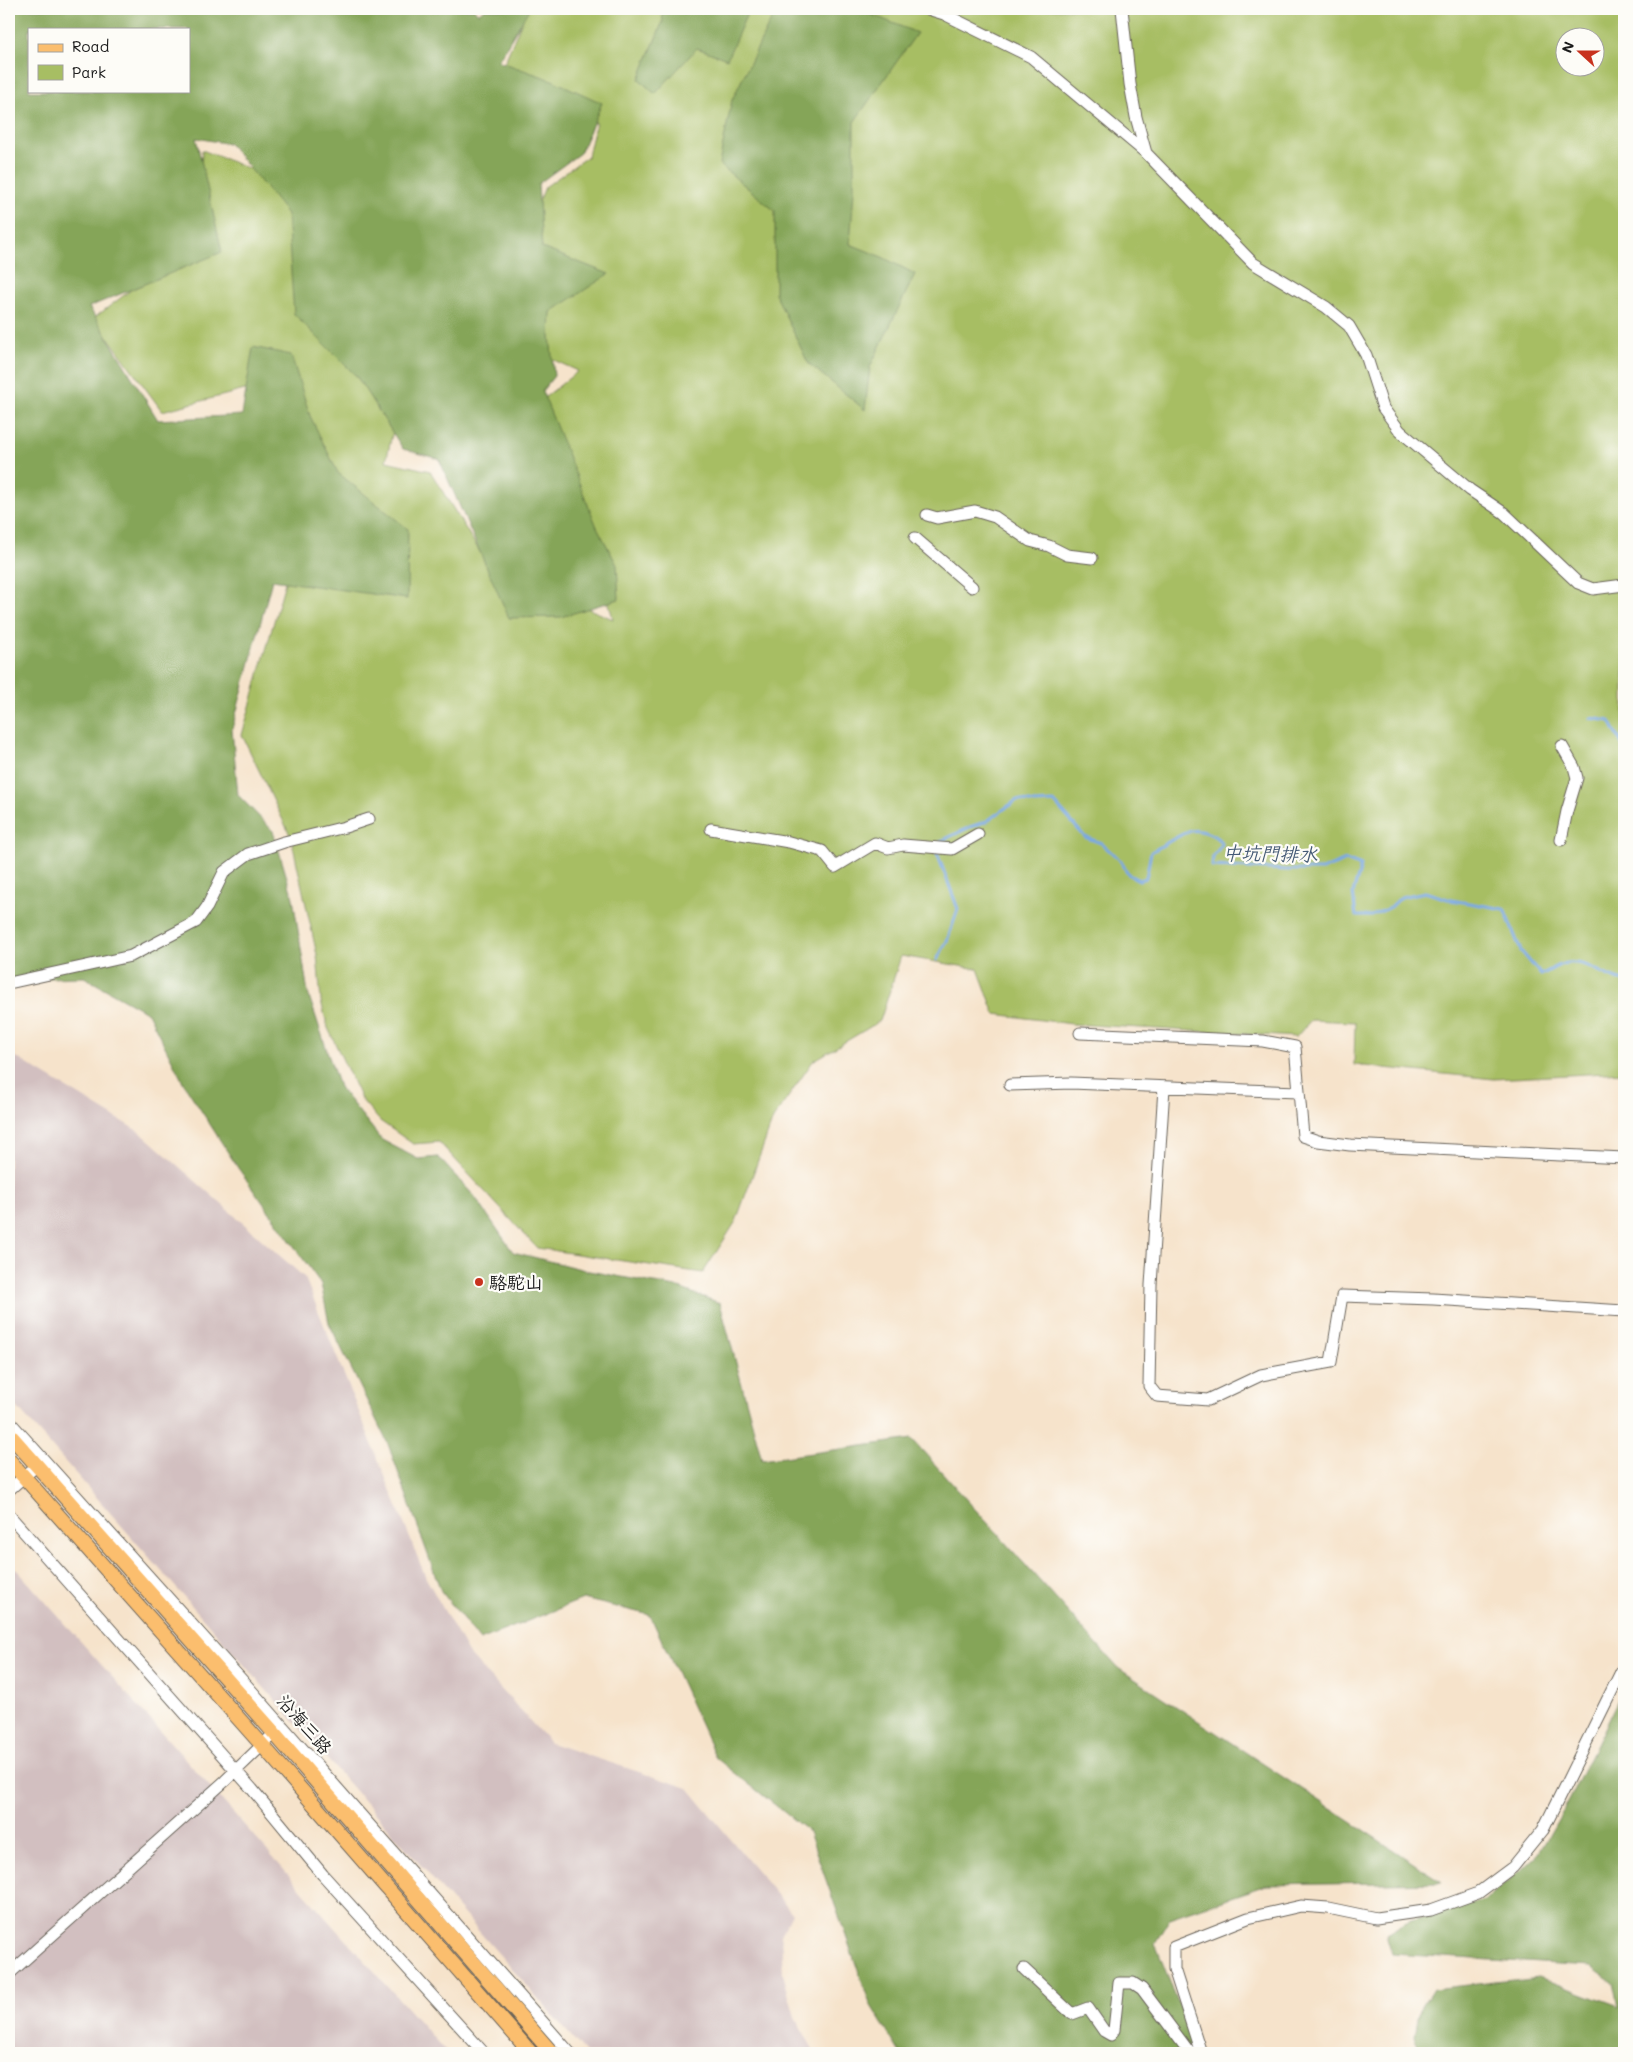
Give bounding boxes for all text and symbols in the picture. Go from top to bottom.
legend [28,28,190,92]
north arrow [1556,28,1606,78]
text: Road [72,36,109,56]
text: N [1557,39,1578,56]
text: Park [72,62,106,82]
water label: 中坑門排水 [1222,840,1319,866]
place label: 駱駝山 [489,1270,543,1294]
marker: 駱駝山 [473,1276,485,1288]
street label: 沿海三路 [272,1689,338,1759]

